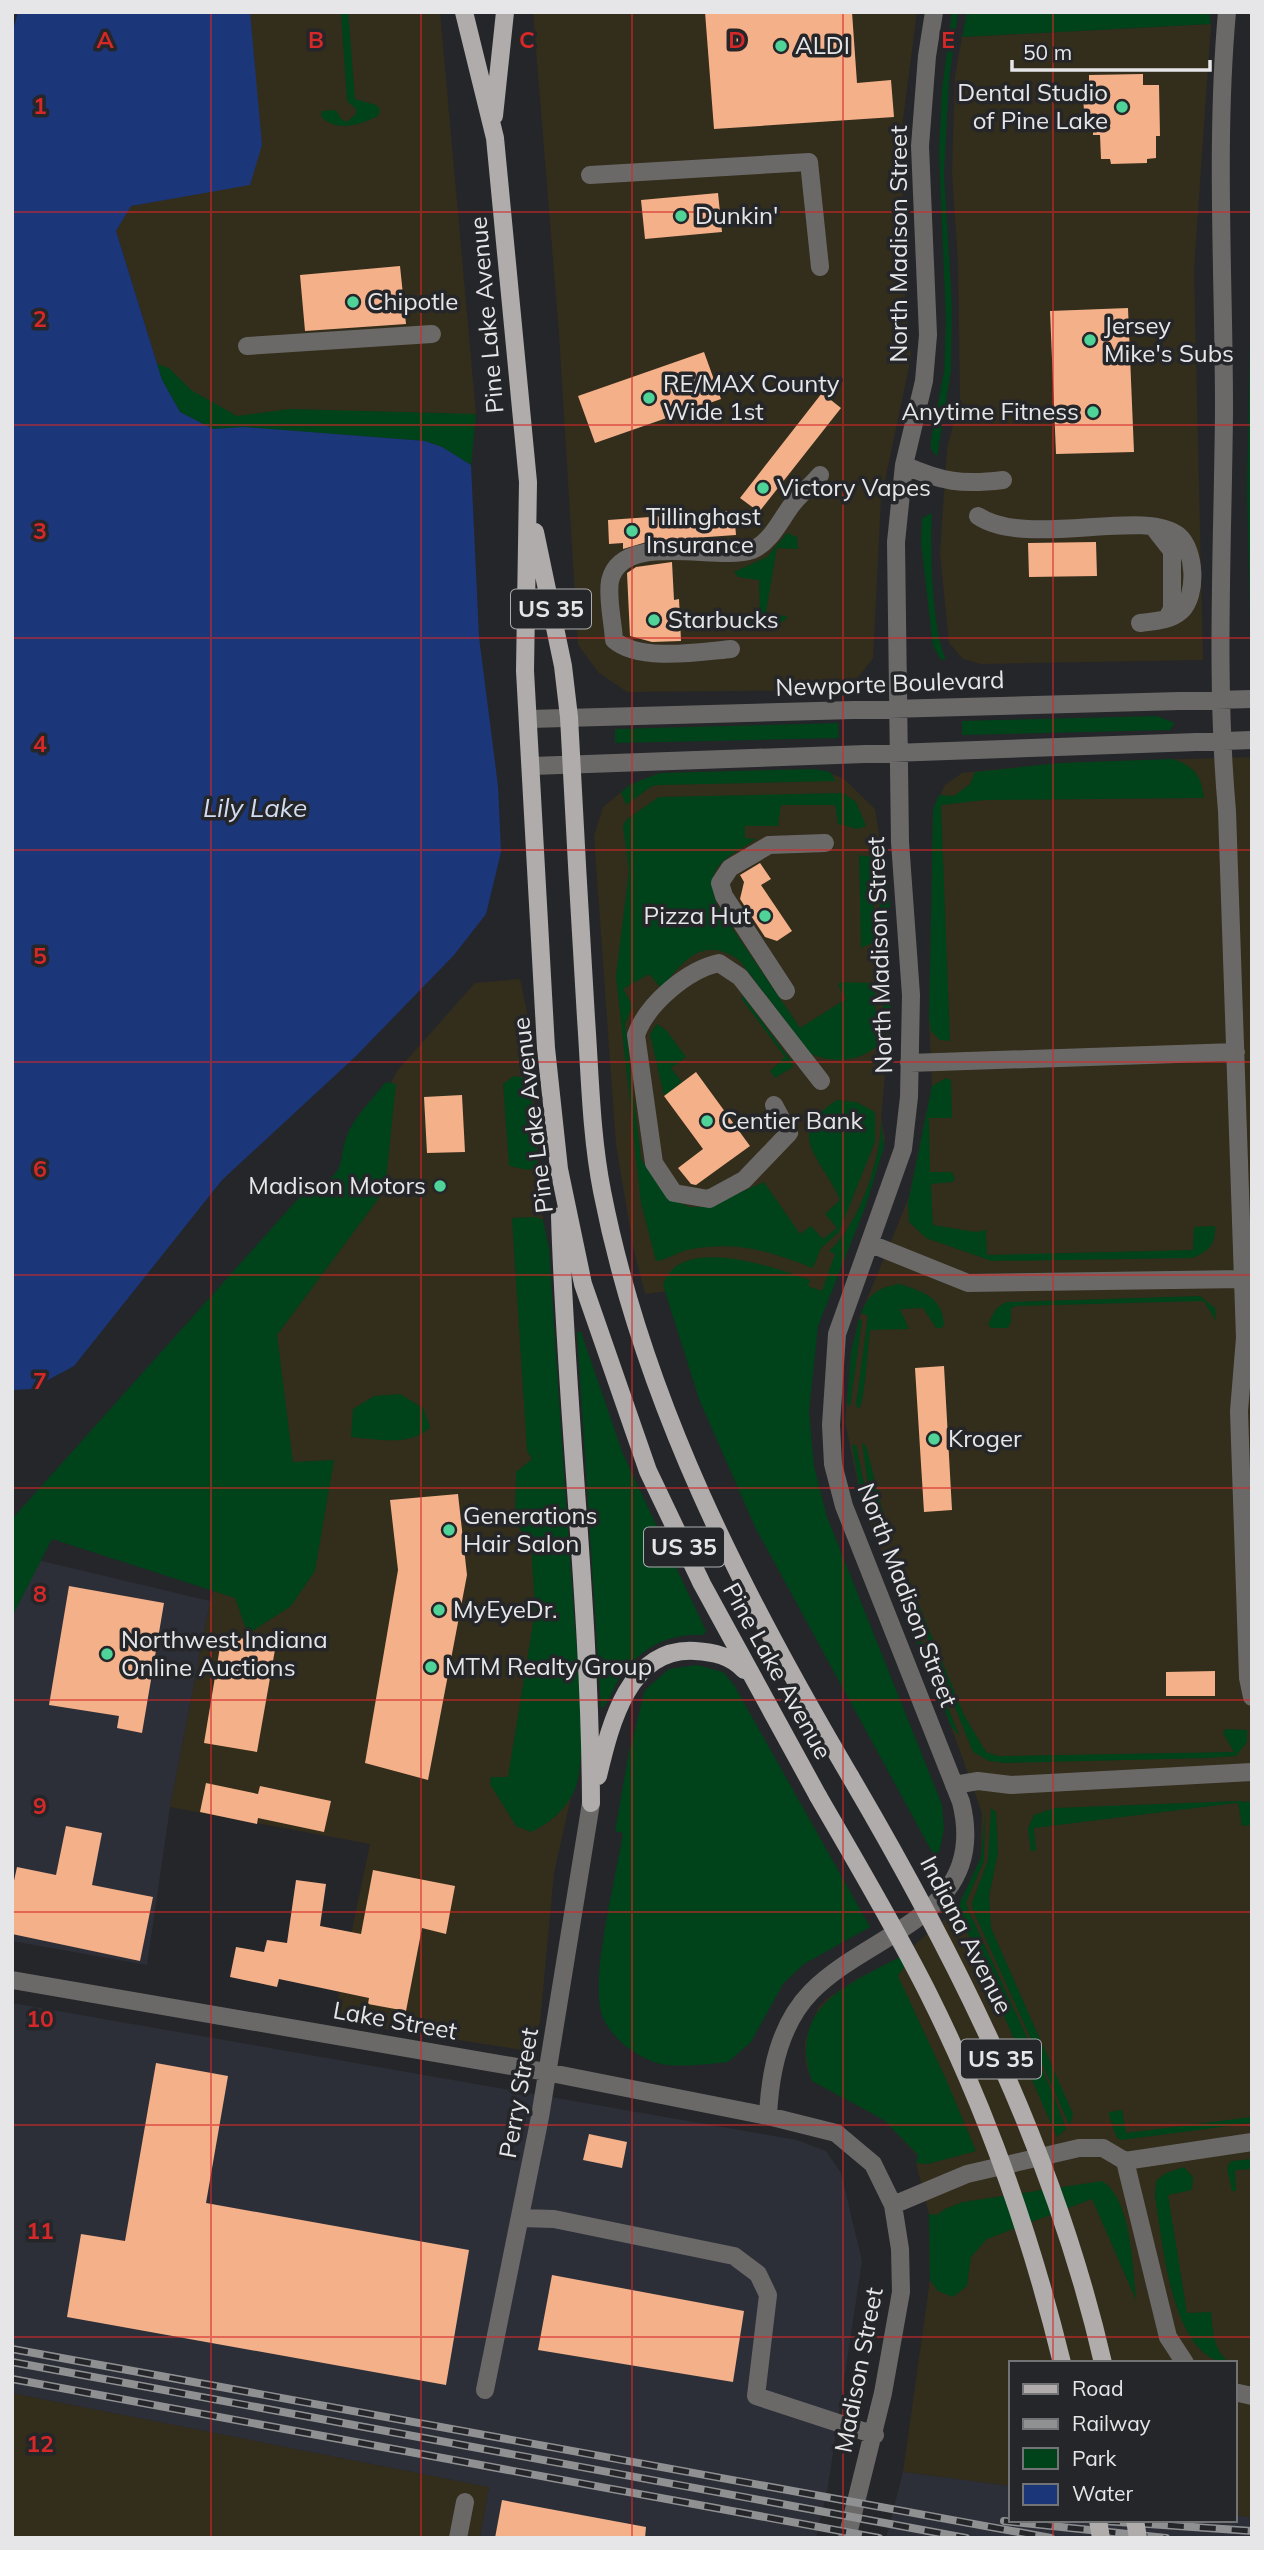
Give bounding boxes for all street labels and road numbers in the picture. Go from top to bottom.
street label: North Madison Street [883,125,913,363]
street label: Pine Lake Avenue [462,216,510,415]
road number: US 35 [511,590,591,628]
street label: Newporte Boulevard [775,664,1005,702]
street label: North Madison Street [860,836,898,1074]
street label: Pine Lake Avenue [505,1015,559,1215]
street label: North Madison Street [851,1479,964,1711]
road number: US 35 [644,1528,724,1566]
street label: Pine Lake Avenue [717,1577,839,1764]
street label: Indiana Avenue [914,1851,1020,2018]
street label: Lake Street [331,1994,459,2046]
street label: Perry Street [492,2025,544,2160]
road number: US 35 [961,2040,1041,2078]
street label: Madison Street [827,2285,889,2455]

